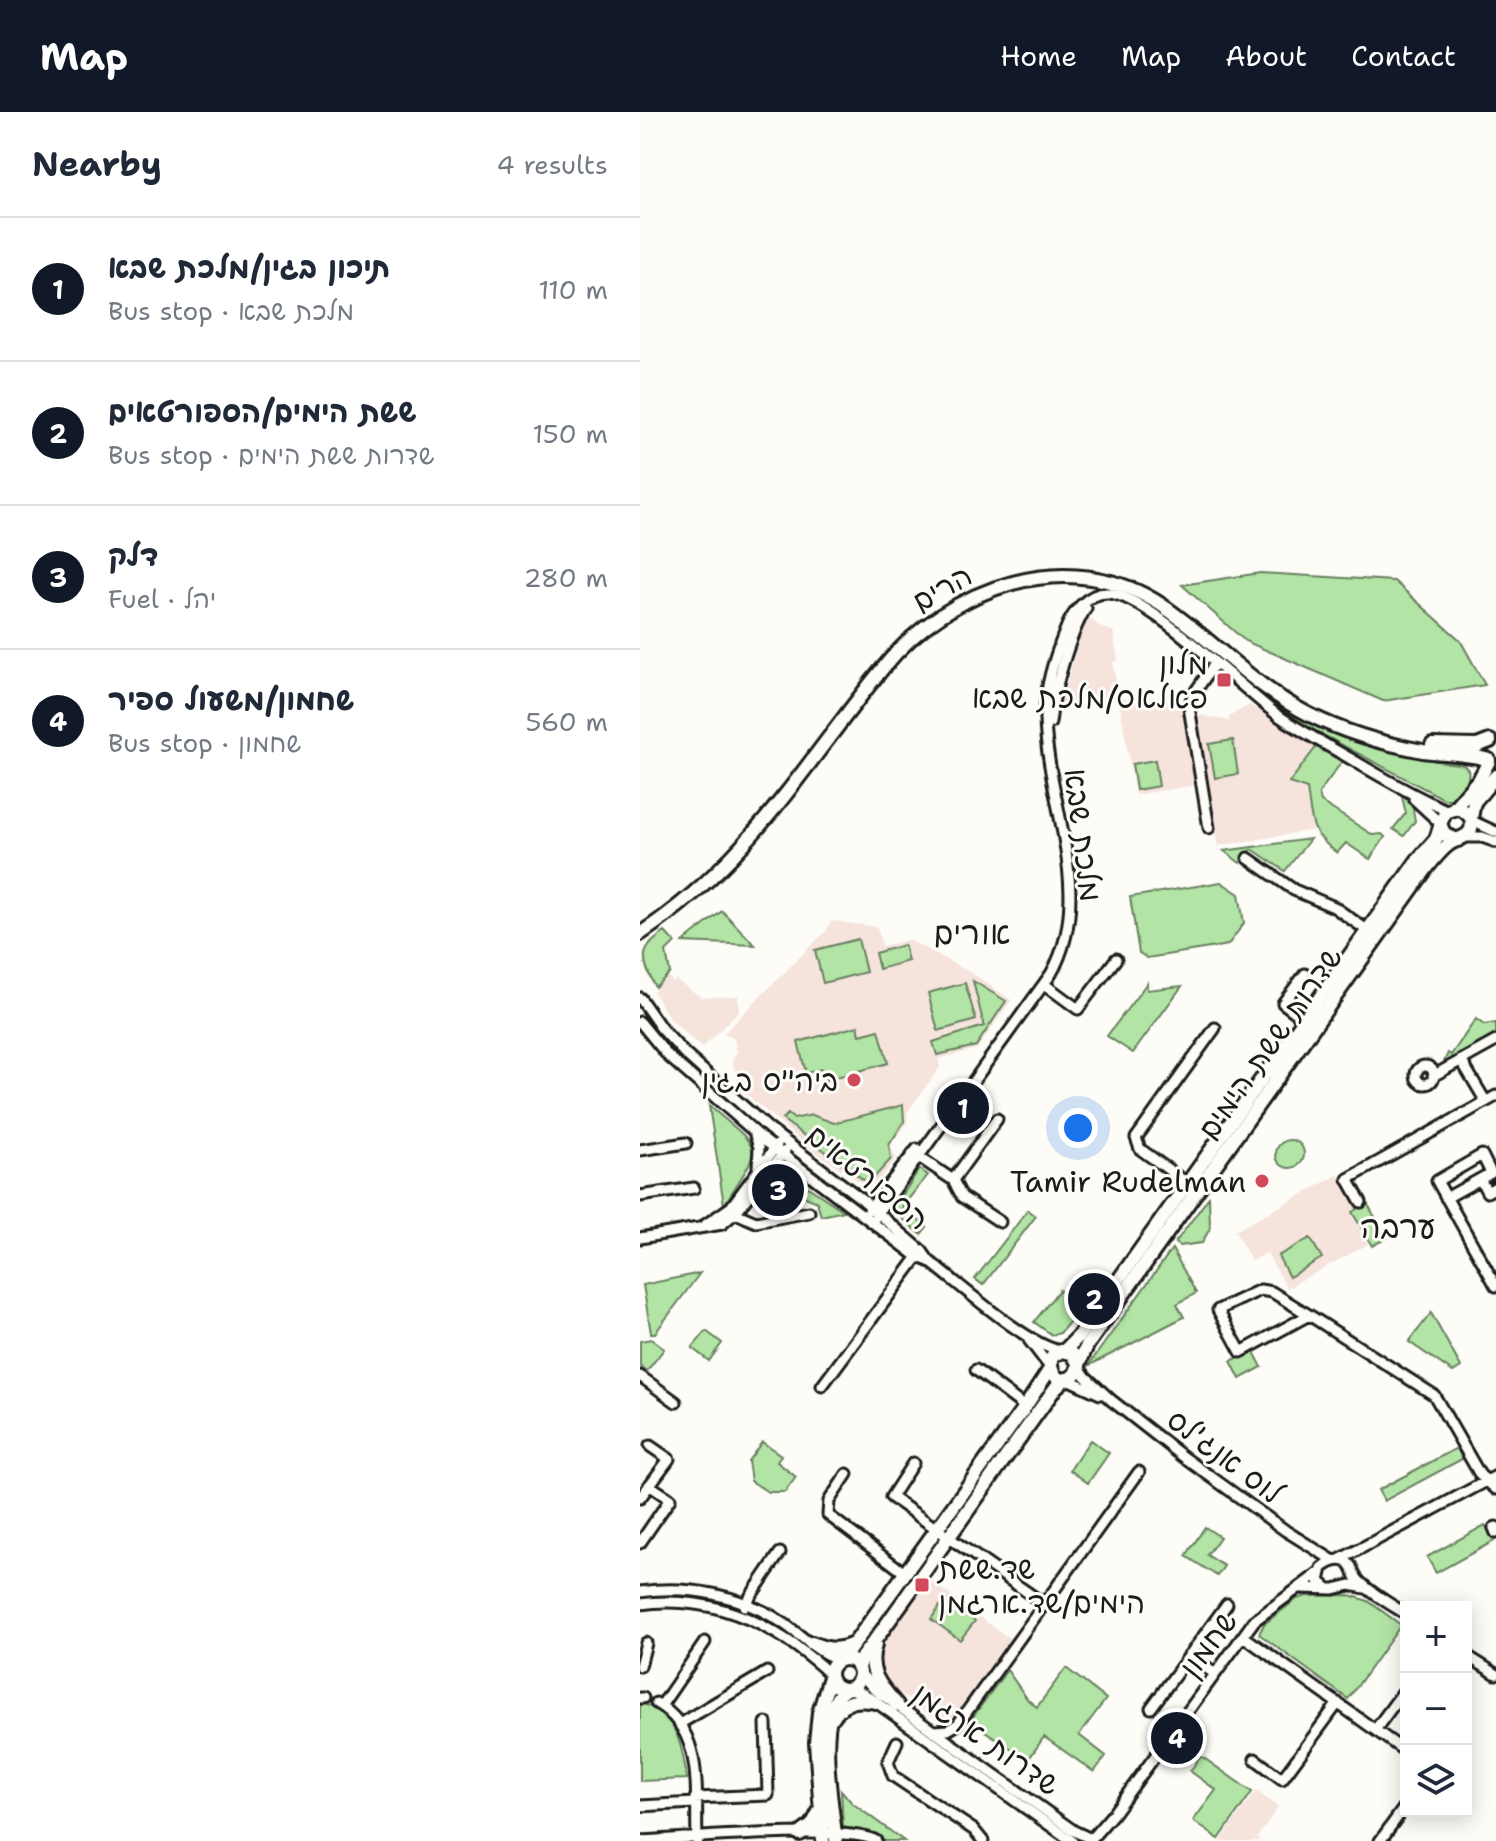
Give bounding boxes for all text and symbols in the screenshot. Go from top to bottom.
text: Map [40,31,128,82]
text: Home [1000,37,1077,75]
text: Map [1121,37,1181,75]
text: About [1225,37,1307,75]
text: Contact [1351,37,1456,75]
text: Nearby [32,141,162,187]
text: 4 results [496,147,608,182]
text: תיכון בגין/מלכת שבא [108,247,390,288]
text: 1 [52,272,64,307]
text: 110 m [538,272,608,307]
text: Bus stop · מלכת שבא [108,293,354,328]
text: ששת הימים/הספורטאים [108,391,417,432]
text: 2 [49,416,67,451]
text: 150 m [532,416,608,451]
text: Bus stop · שדרות ששת הימים [108,437,434,472]
text: דלק [108,535,159,576]
street label: הרים [905,555,979,621]
text: 3 [49,560,67,595]
text: 280 m [523,560,608,595]
text: Fuel · יהל [108,581,216,616]
place label: מלון פאלאס/מלכת שבא [972,643,1208,718]
marker: מלון פאלאס/מלכת שבא [1215,671,1233,689]
text: שחמון/משעול ספיר [108,679,354,720]
text: 4 [49,704,67,739]
text: 560 m [525,704,608,739]
text: Bus stop · שחמון [108,725,301,760]
street label: מלכת שבא [1054,766,1112,904]
district label: אורים [933,911,1011,954]
street label: שדרות ששת הימים [1188,938,1352,1148]
place label: ביה"ס בגין [701,1060,838,1101]
marker: ביה"ס בגין [845,1071,863,1089]
pin: 1 [937,1078,989,1138]
your location [1058,1108,1098,1148]
street label: הספורטאים [798,1115,938,1239]
pin: 3 [752,1160,804,1220]
place label: Tamir Rudelman [1010,1161,1246,1202]
marker: Tamir Rudelman [1253,1172,1271,1190]
district label: ערבה [1360,1205,1436,1248]
pin: 2 [1068,1269,1120,1329]
street label: לוס אנג'לס [1159,1399,1292,1514]
place label: שד.ששת הימים/שד.ארגמן [936,1548,1145,1623]
marker: שד.ששת הימים/שד.ארגמן [913,1576,931,1594]
map controls [1400,1601,1472,1817]
button: + [1400,1601,1472,1673]
street label: שחמון [1170,1603,1246,1685]
street label: שדרות ארגמן [904,1673,1068,1805]
button: − [1400,1673,1472,1745]
pin: 4 [1151,1708,1203,1768]
button: layers [1400,1745,1472,1817]

